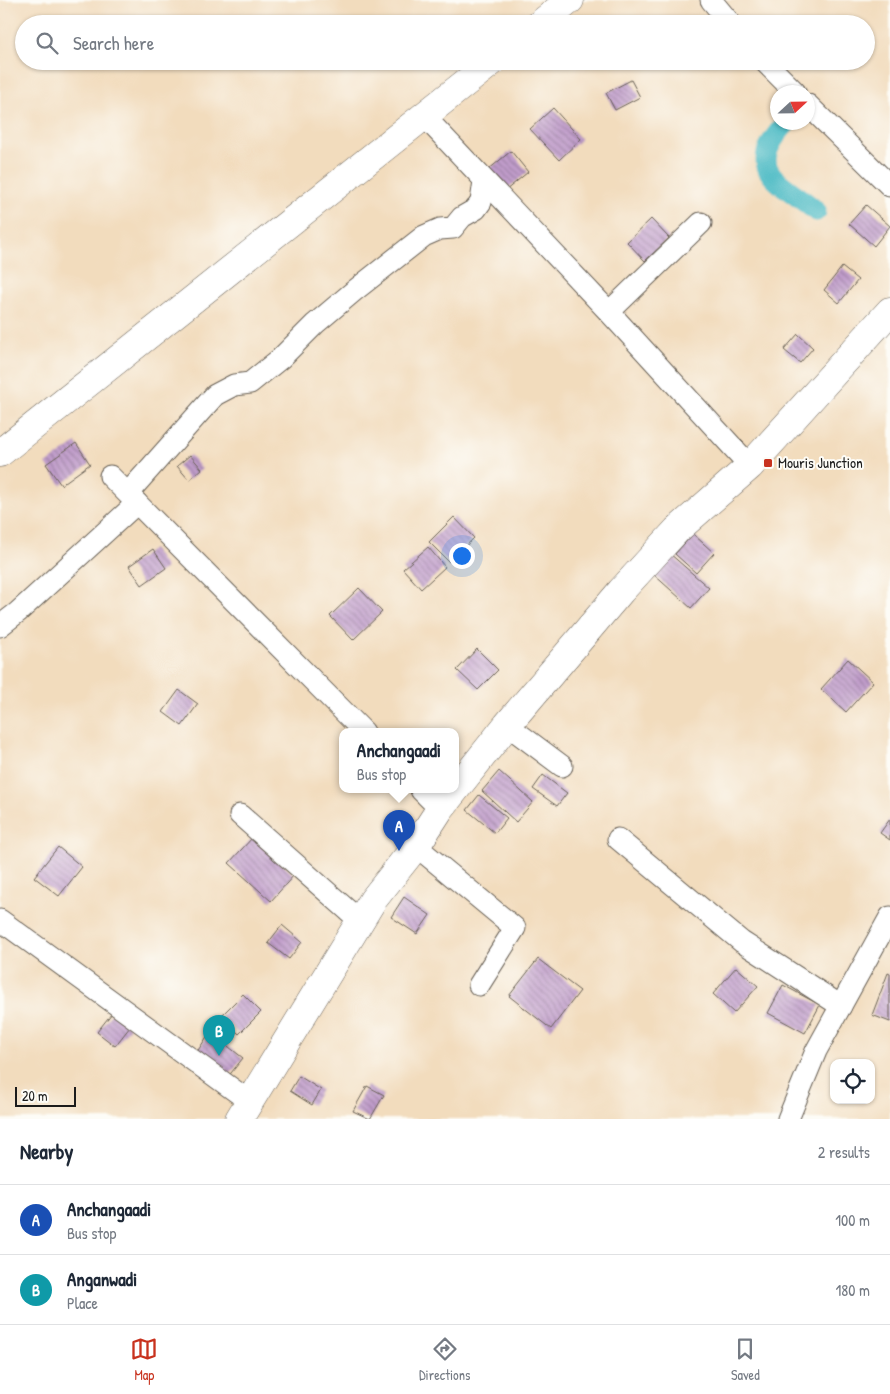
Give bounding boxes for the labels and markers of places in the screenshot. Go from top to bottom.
place label: Mouris Junction [778,452,863,473]
marker: Mouris Junction [762,457,774,469]
pin: A [383,810,415,851]
pin: B [203,1015,235,1056]

